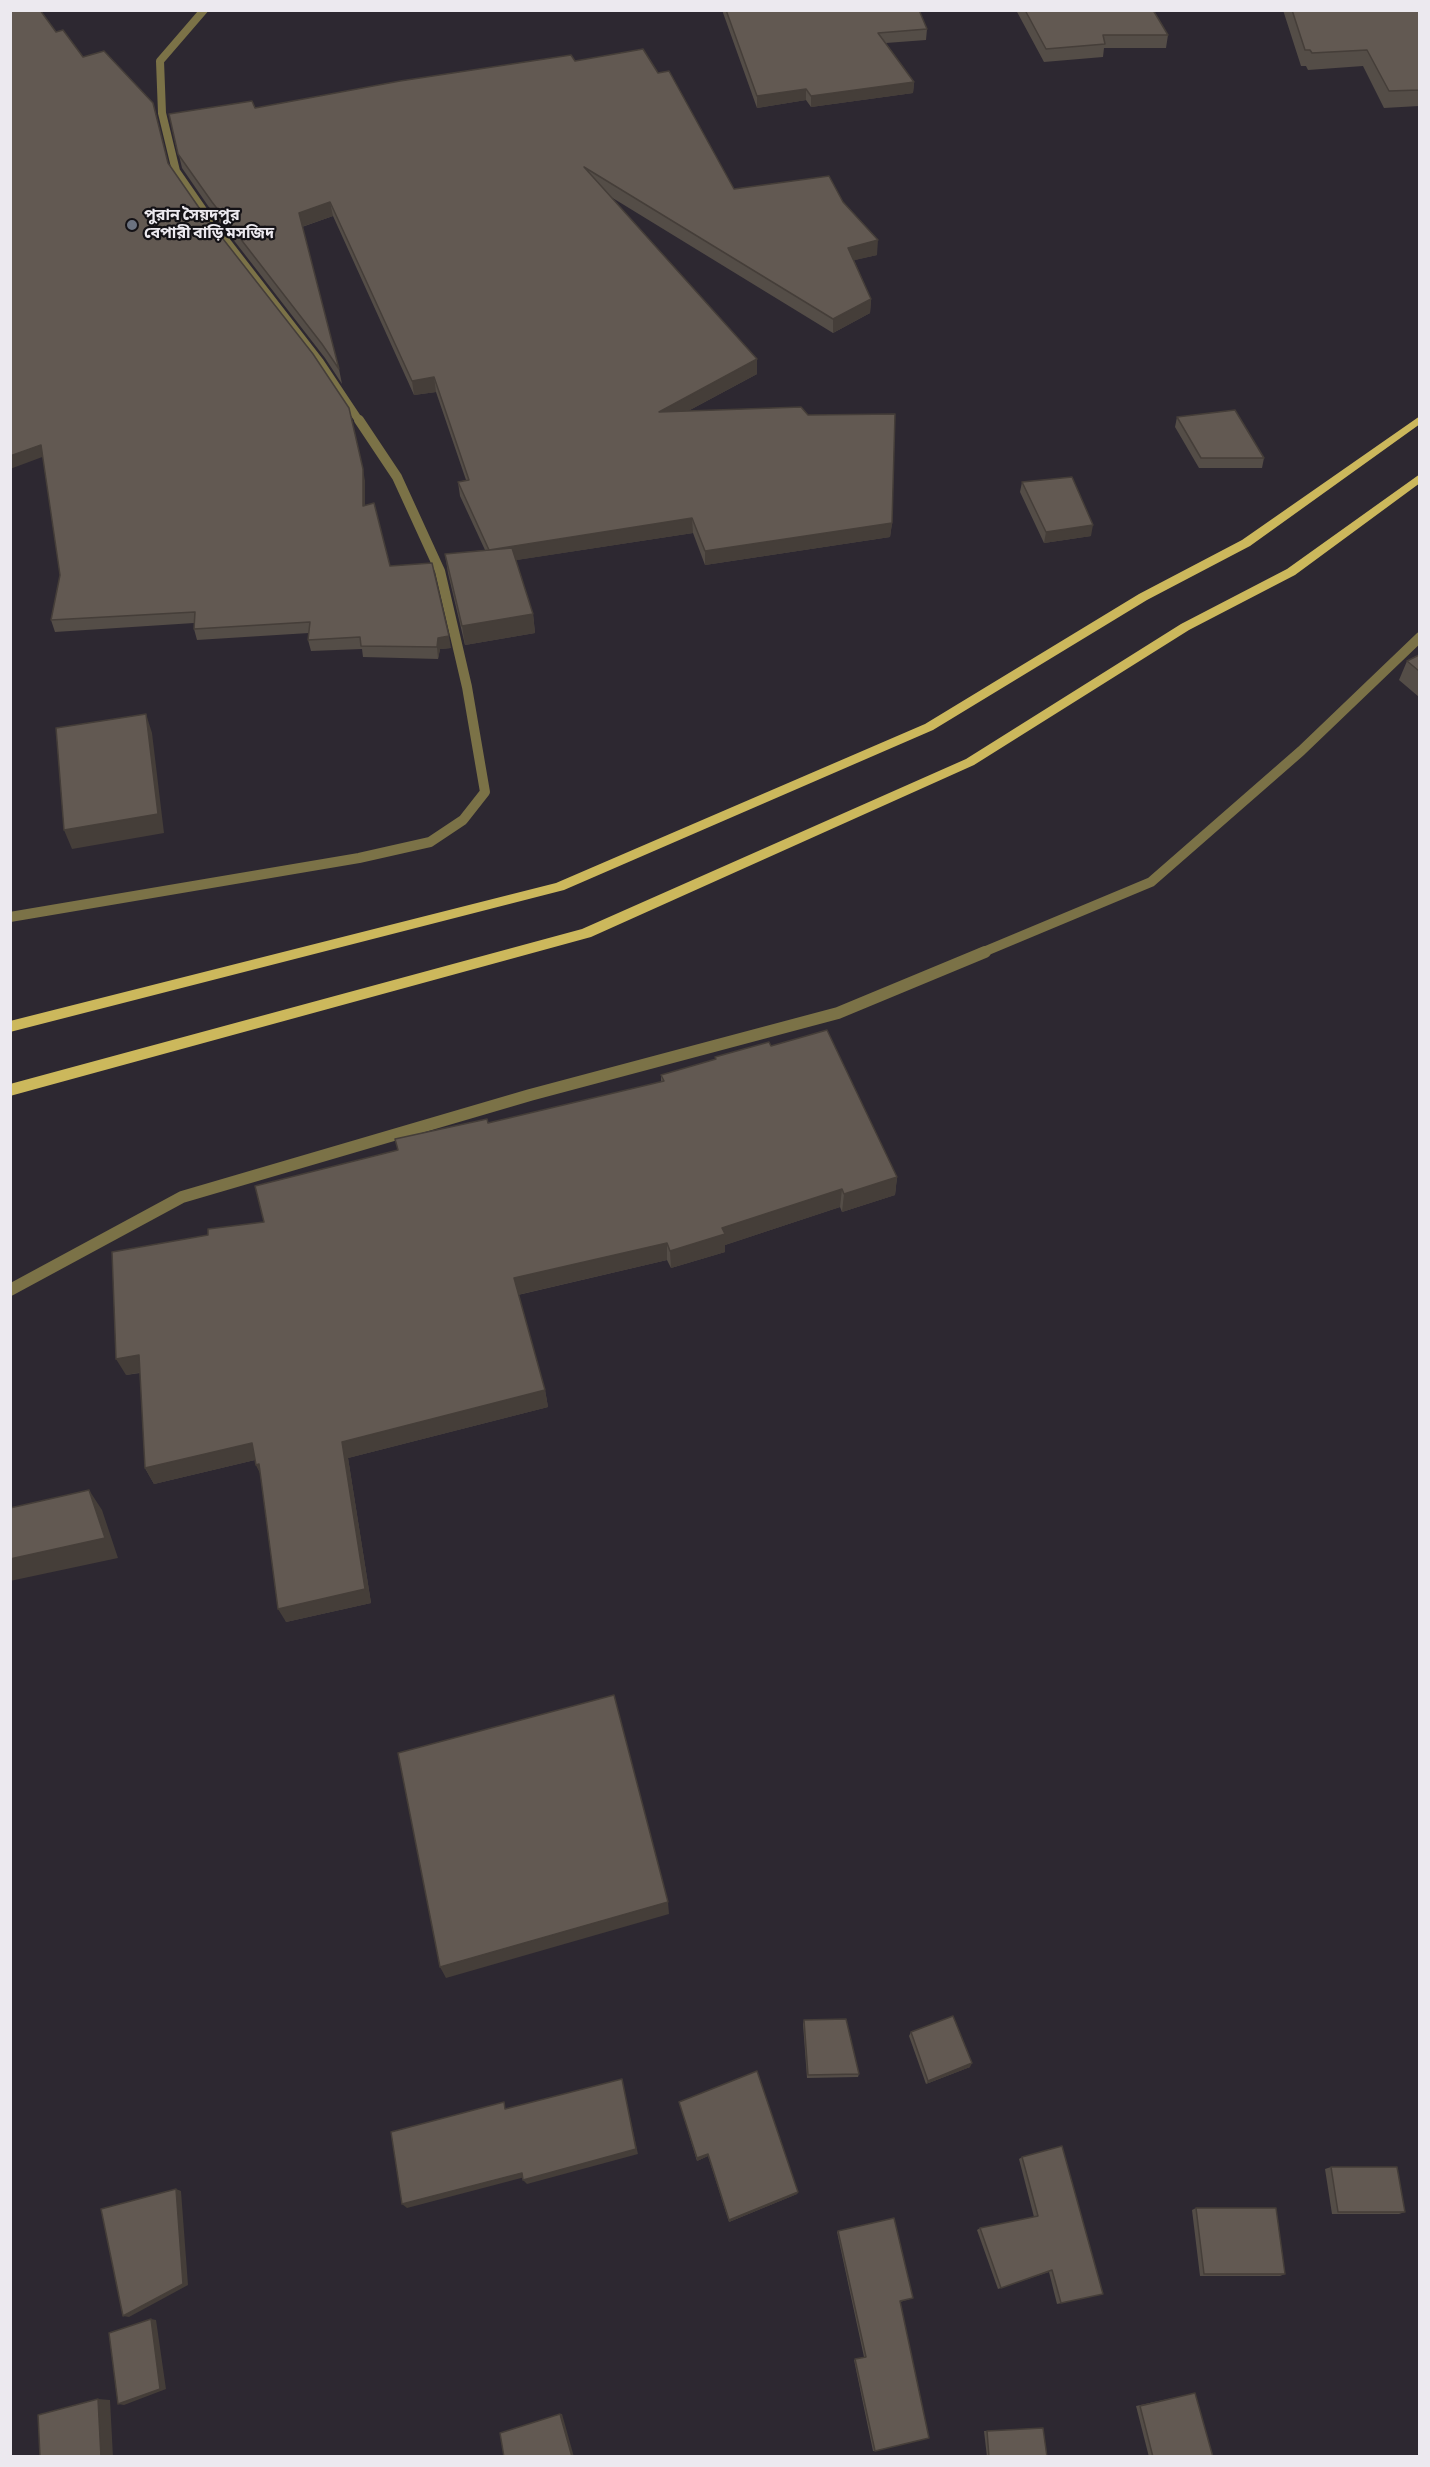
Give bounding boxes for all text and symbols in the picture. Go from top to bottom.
place label: পুরান সৈয়দপুর বেপারী বাড়ি মসজিদ [144,206,274,244]
marker: পুরান সৈয়দপুর বেপারী বাড়ি মসজিদ [125,218,139,232]

